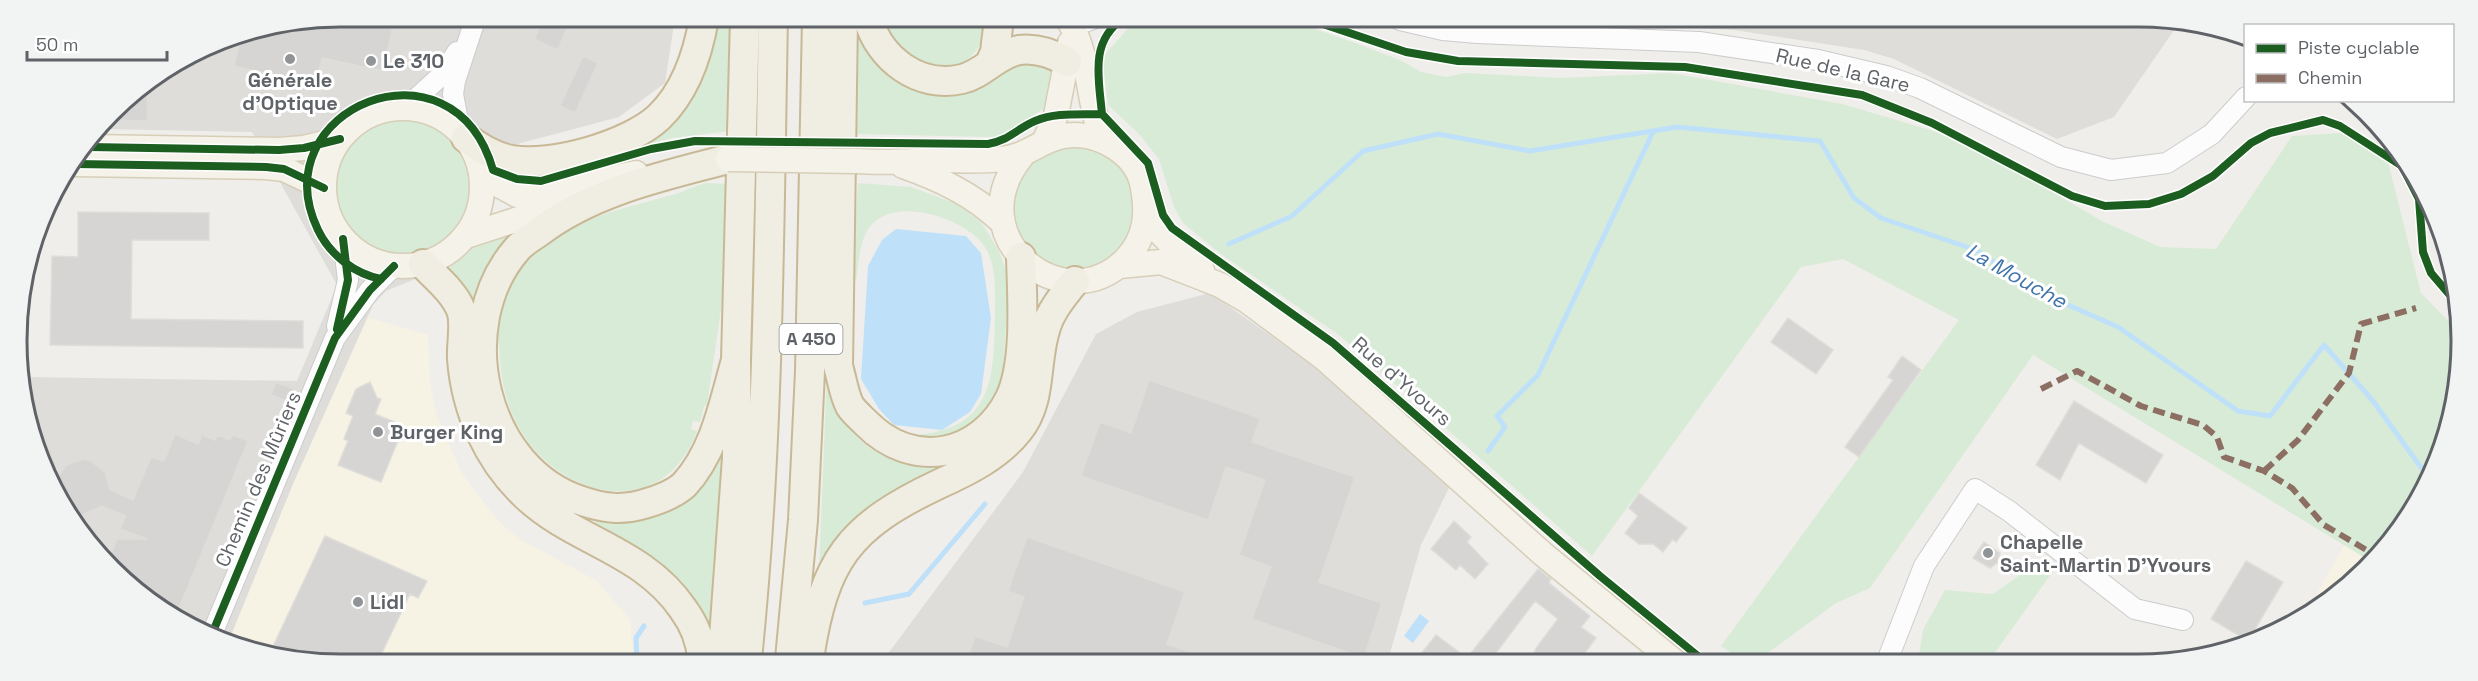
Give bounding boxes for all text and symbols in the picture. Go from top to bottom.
scale bar [27,24,166,62]
legend [2244,24,2454,102]
text: 50 m [36,33,78,56]
text: Piste cyclable [2298,36,2420,59]
street label: Rue de la Gare [1773,42,1913,98]
place label: Le 310 [383,48,444,74]
marker: Générale d'Optique [283,52,297,66]
marker: Le 310 [364,54,378,68]
text: Chemin [2298,66,2362,89]
place label: Générale d'Optique [242,67,338,116]
water label: La Mouche [1961,237,2073,315]
road number: A 450 [780,324,842,354]
street label: Rue d'Yvours [1347,331,1457,431]
street label: Chemin des Mûriers [209,387,307,571]
place label: Burger King [390,419,503,445]
marker: Burger King [371,425,385,439]
place label: Chapelle Saint-Martin D'Yvours [2000,529,2211,578]
marker: Chapelle Saint-Martin D'Yvours [1981,546,1995,560]
place label: Lidl [370,589,404,615]
marker: Lidl [351,595,365,609]

